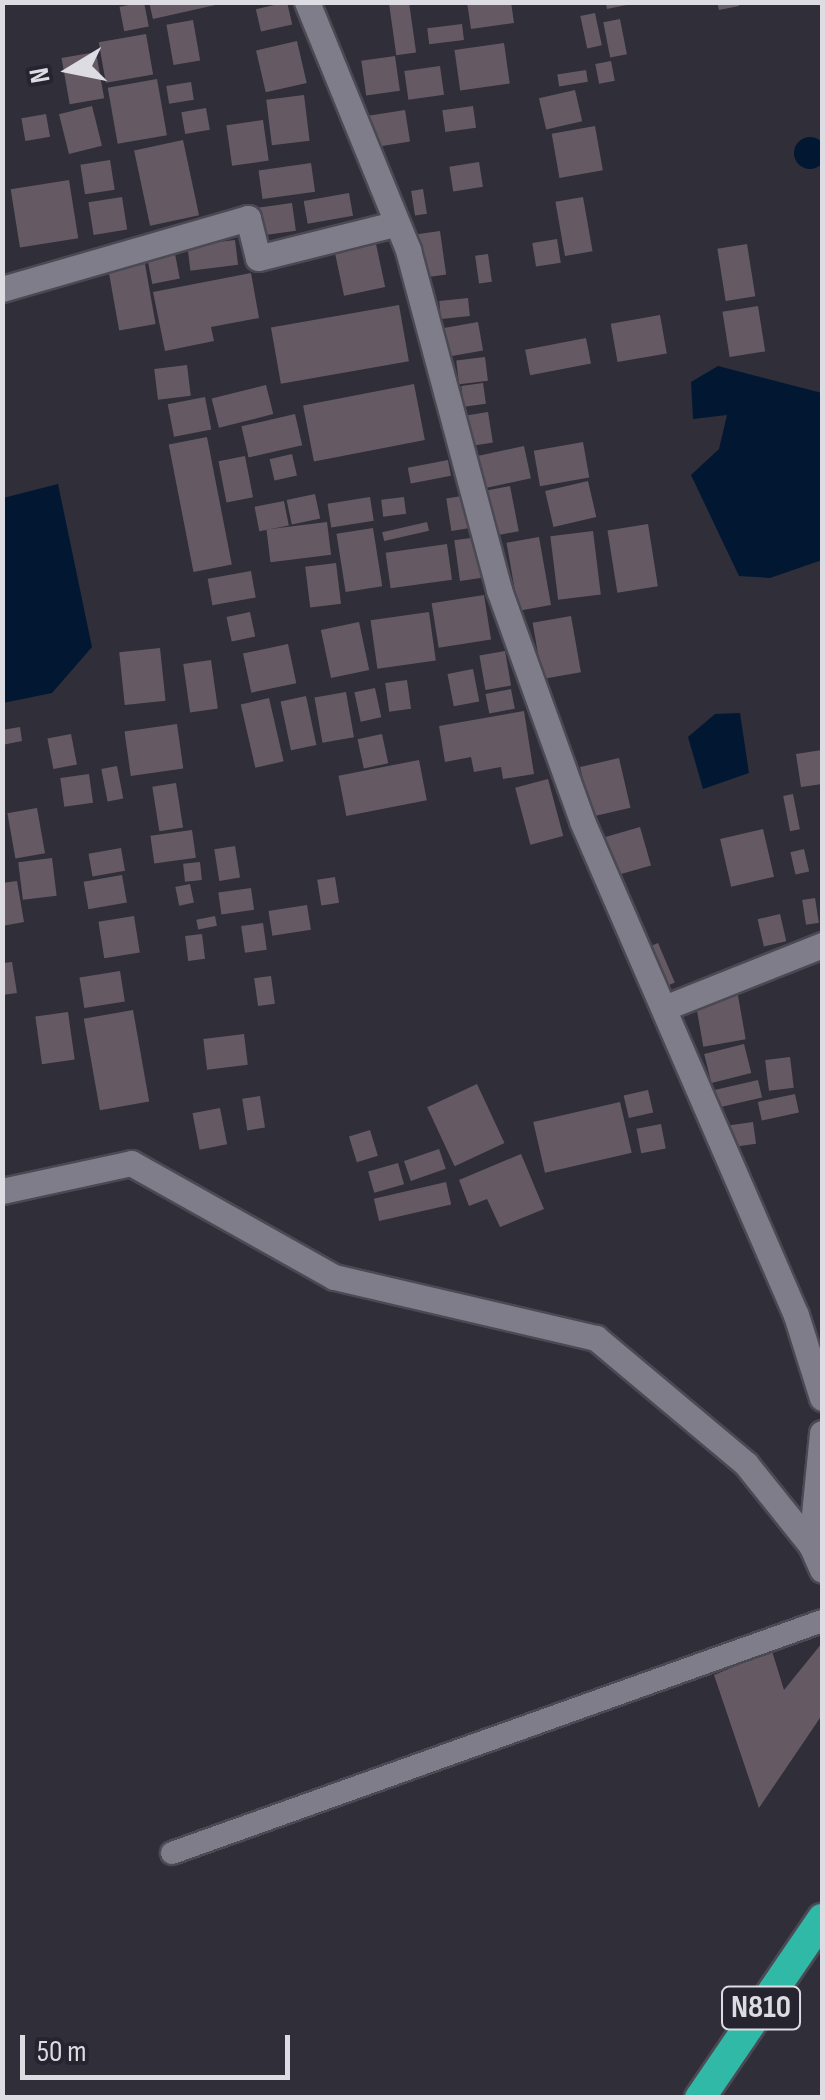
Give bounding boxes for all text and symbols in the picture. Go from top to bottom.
north arrow [20,20,120,120]
text: N [22,65,58,86]
road number: N810 [721,1981,801,2035]
scale bar [25,2015,295,2077]
text: 50 m [37,2034,86,2070]

